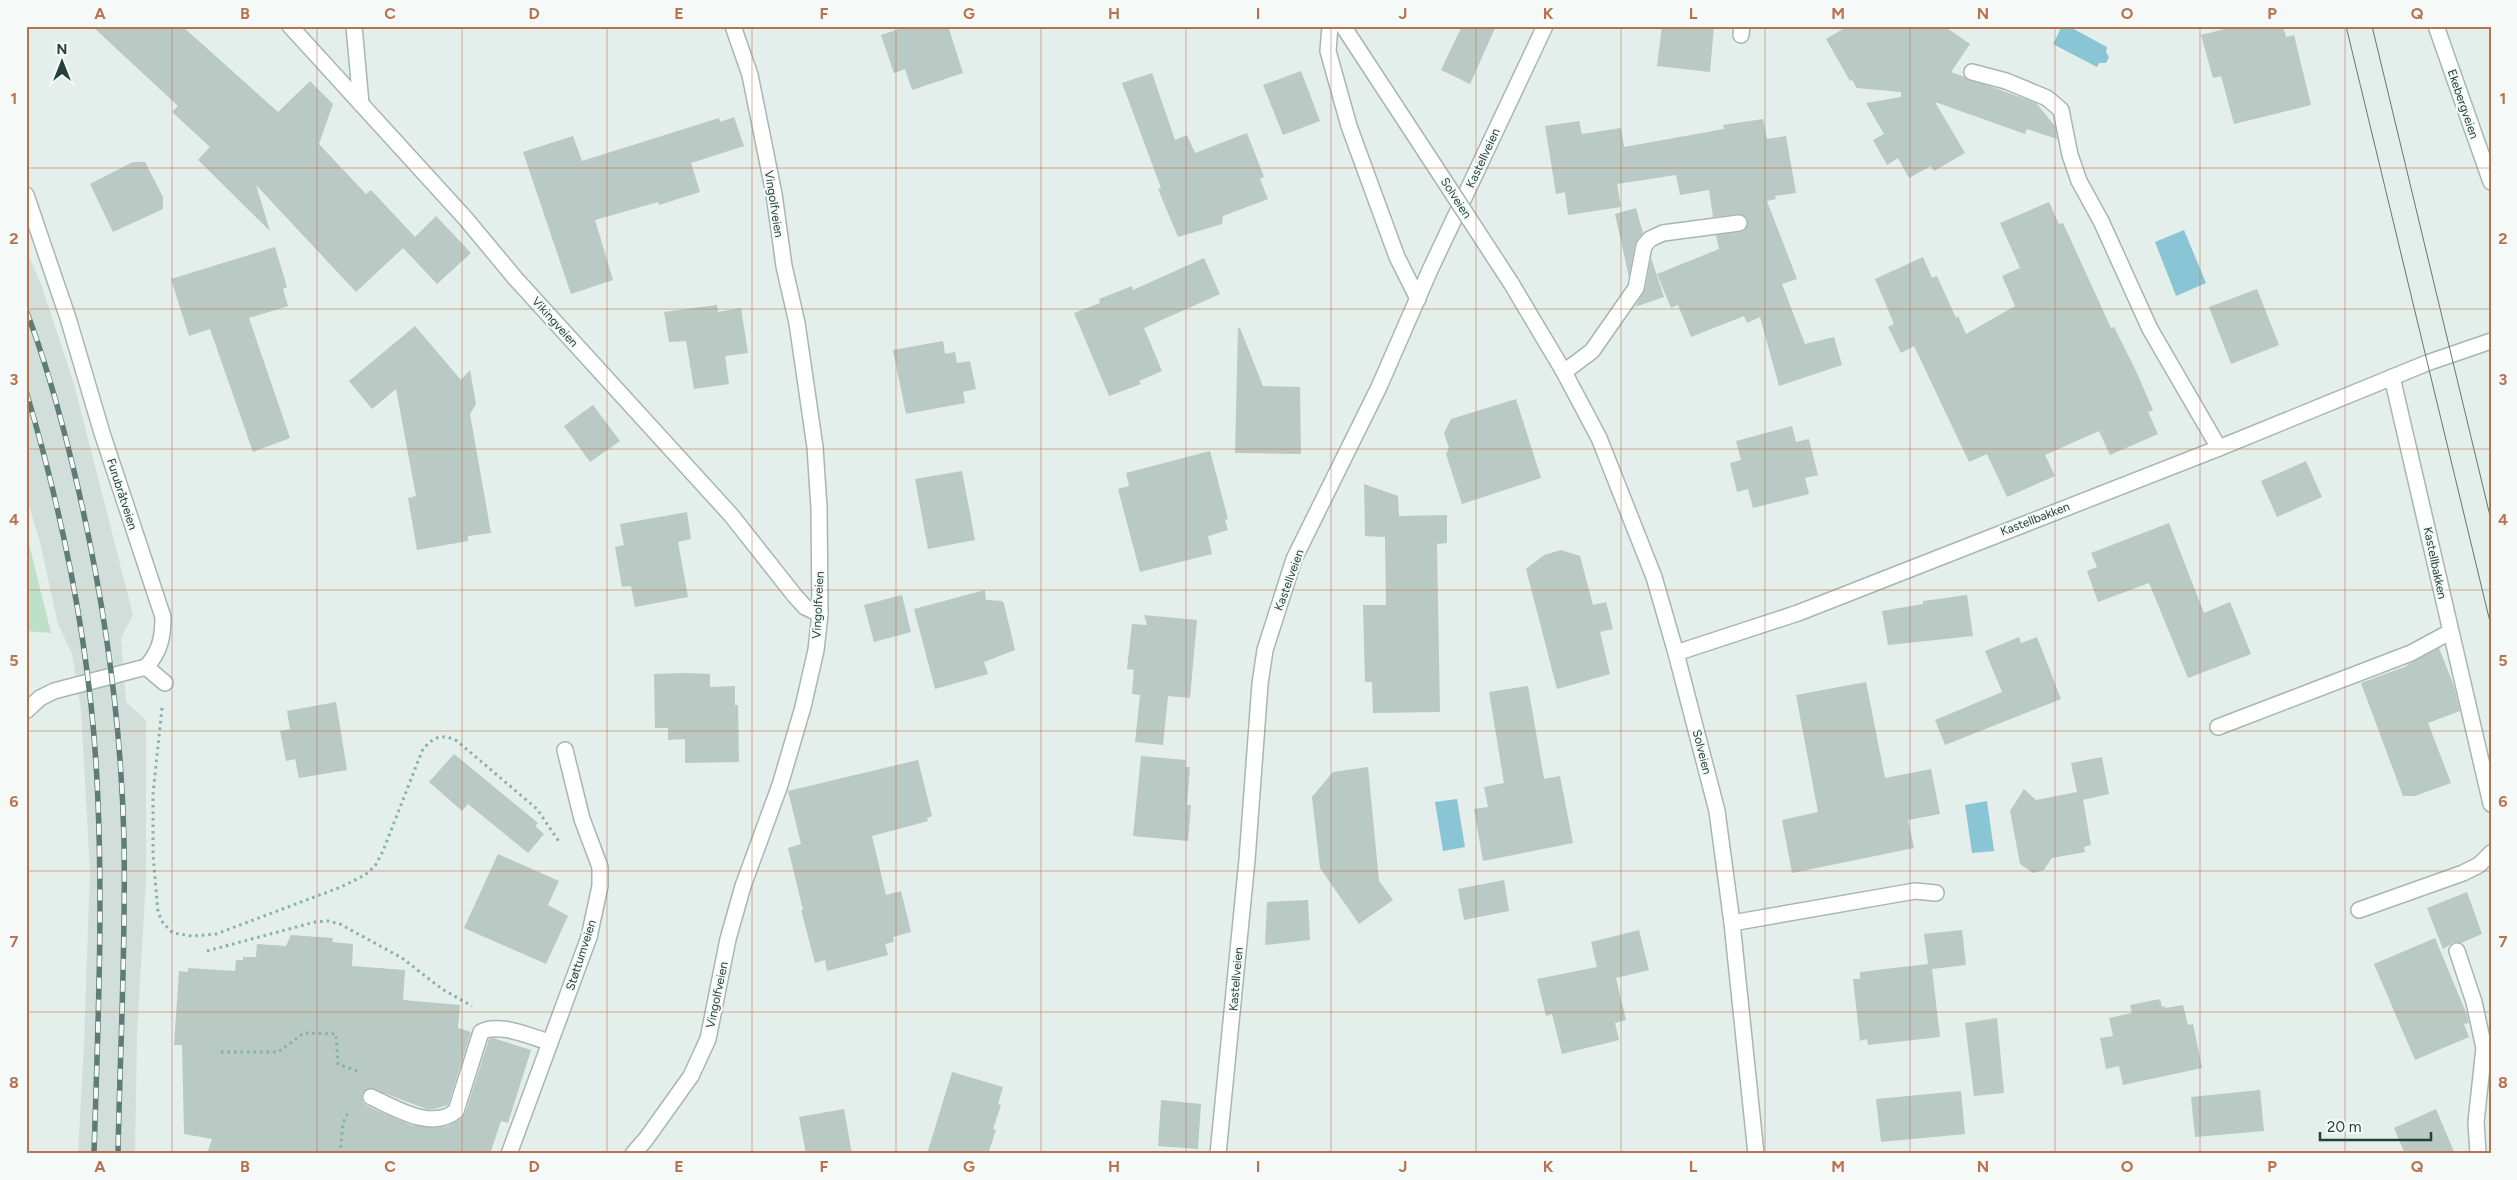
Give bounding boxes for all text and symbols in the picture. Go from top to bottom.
text: A [94,4,106,23]
text: B [240,4,250,23]
text: C [384,4,396,23]
text: D [528,4,540,23]
text: E [674,4,684,23]
text: F [820,4,829,23]
text: G [963,4,975,23]
text: H [1108,4,1120,23]
text: I [1256,4,1260,23]
text: J [1399,4,1407,23]
text: K [1543,4,1554,23]
text: L [1689,4,1698,23]
text: M [1831,4,1845,23]
text: N [1977,4,1989,23]
text: O [2121,4,2134,23]
text: P [2267,4,2277,23]
text: Q [2411,4,2424,23]
north arrow [38,38,88,88]
text: N [57,41,67,58]
street label: Ekebergveien [2445,67,2482,141]
text: 1 [11,89,17,108]
text: 1 [2500,89,2506,108]
street label: Kastellveien [1463,126,1503,190]
street label: Vingolfveien [762,170,786,239]
street label: Solveien [1438,175,1474,221]
text: 2 [9,229,19,248]
text: 2 [2498,229,2508,248]
street label: Vikingveien [529,294,581,350]
text: 3 [10,370,19,389]
text: 3 [2499,370,2508,389]
street label: Furubråtveien [104,457,140,532]
street label: Kastellbakken [1998,499,2072,539]
text: 4 [9,510,19,529]
text: 4 [2498,510,2508,529]
street label: Kastellbakken [2421,526,2450,601]
street label: Kastellveien [1271,547,1307,612]
street label: Vingolfveien [809,571,827,639]
text: 5 [9,651,19,670]
text: 5 [2498,651,2508,670]
street label: Solveien [1690,728,1714,776]
text: 6 [9,792,19,811]
text: 6 [2498,792,2508,811]
street label: Støttumveien [563,918,599,992]
text: 7 [10,932,19,951]
text: 7 [2499,932,2508,951]
street label: Kastellveien [1226,946,1246,1011]
street label: Vingolfveien [703,960,731,1029]
text: 8 [9,1073,19,1092]
text: 8 [2498,1073,2508,1092]
scale bar [2320,1110,2431,1142]
text: 20 m [2327,1118,2361,1136]
text: A [94,1157,106,1176]
text: B [240,1157,250,1176]
text: C [384,1157,396,1176]
text: D [528,1157,540,1176]
text: E [674,1157,684,1176]
text: F [820,1157,829,1176]
text: G [963,1157,975,1176]
text: H [1108,1157,1120,1176]
text: I [1256,1157,1260,1176]
text: J [1399,1157,1407,1176]
text: K [1543,1157,1554,1176]
text: L [1689,1157,1698,1176]
text: M [1831,1157,1845,1176]
text: N [1977,1157,1989,1176]
text: O [2121,1157,2134,1176]
text: P [2267,1157,2277,1176]
text: Q [2411,1157,2424,1176]

